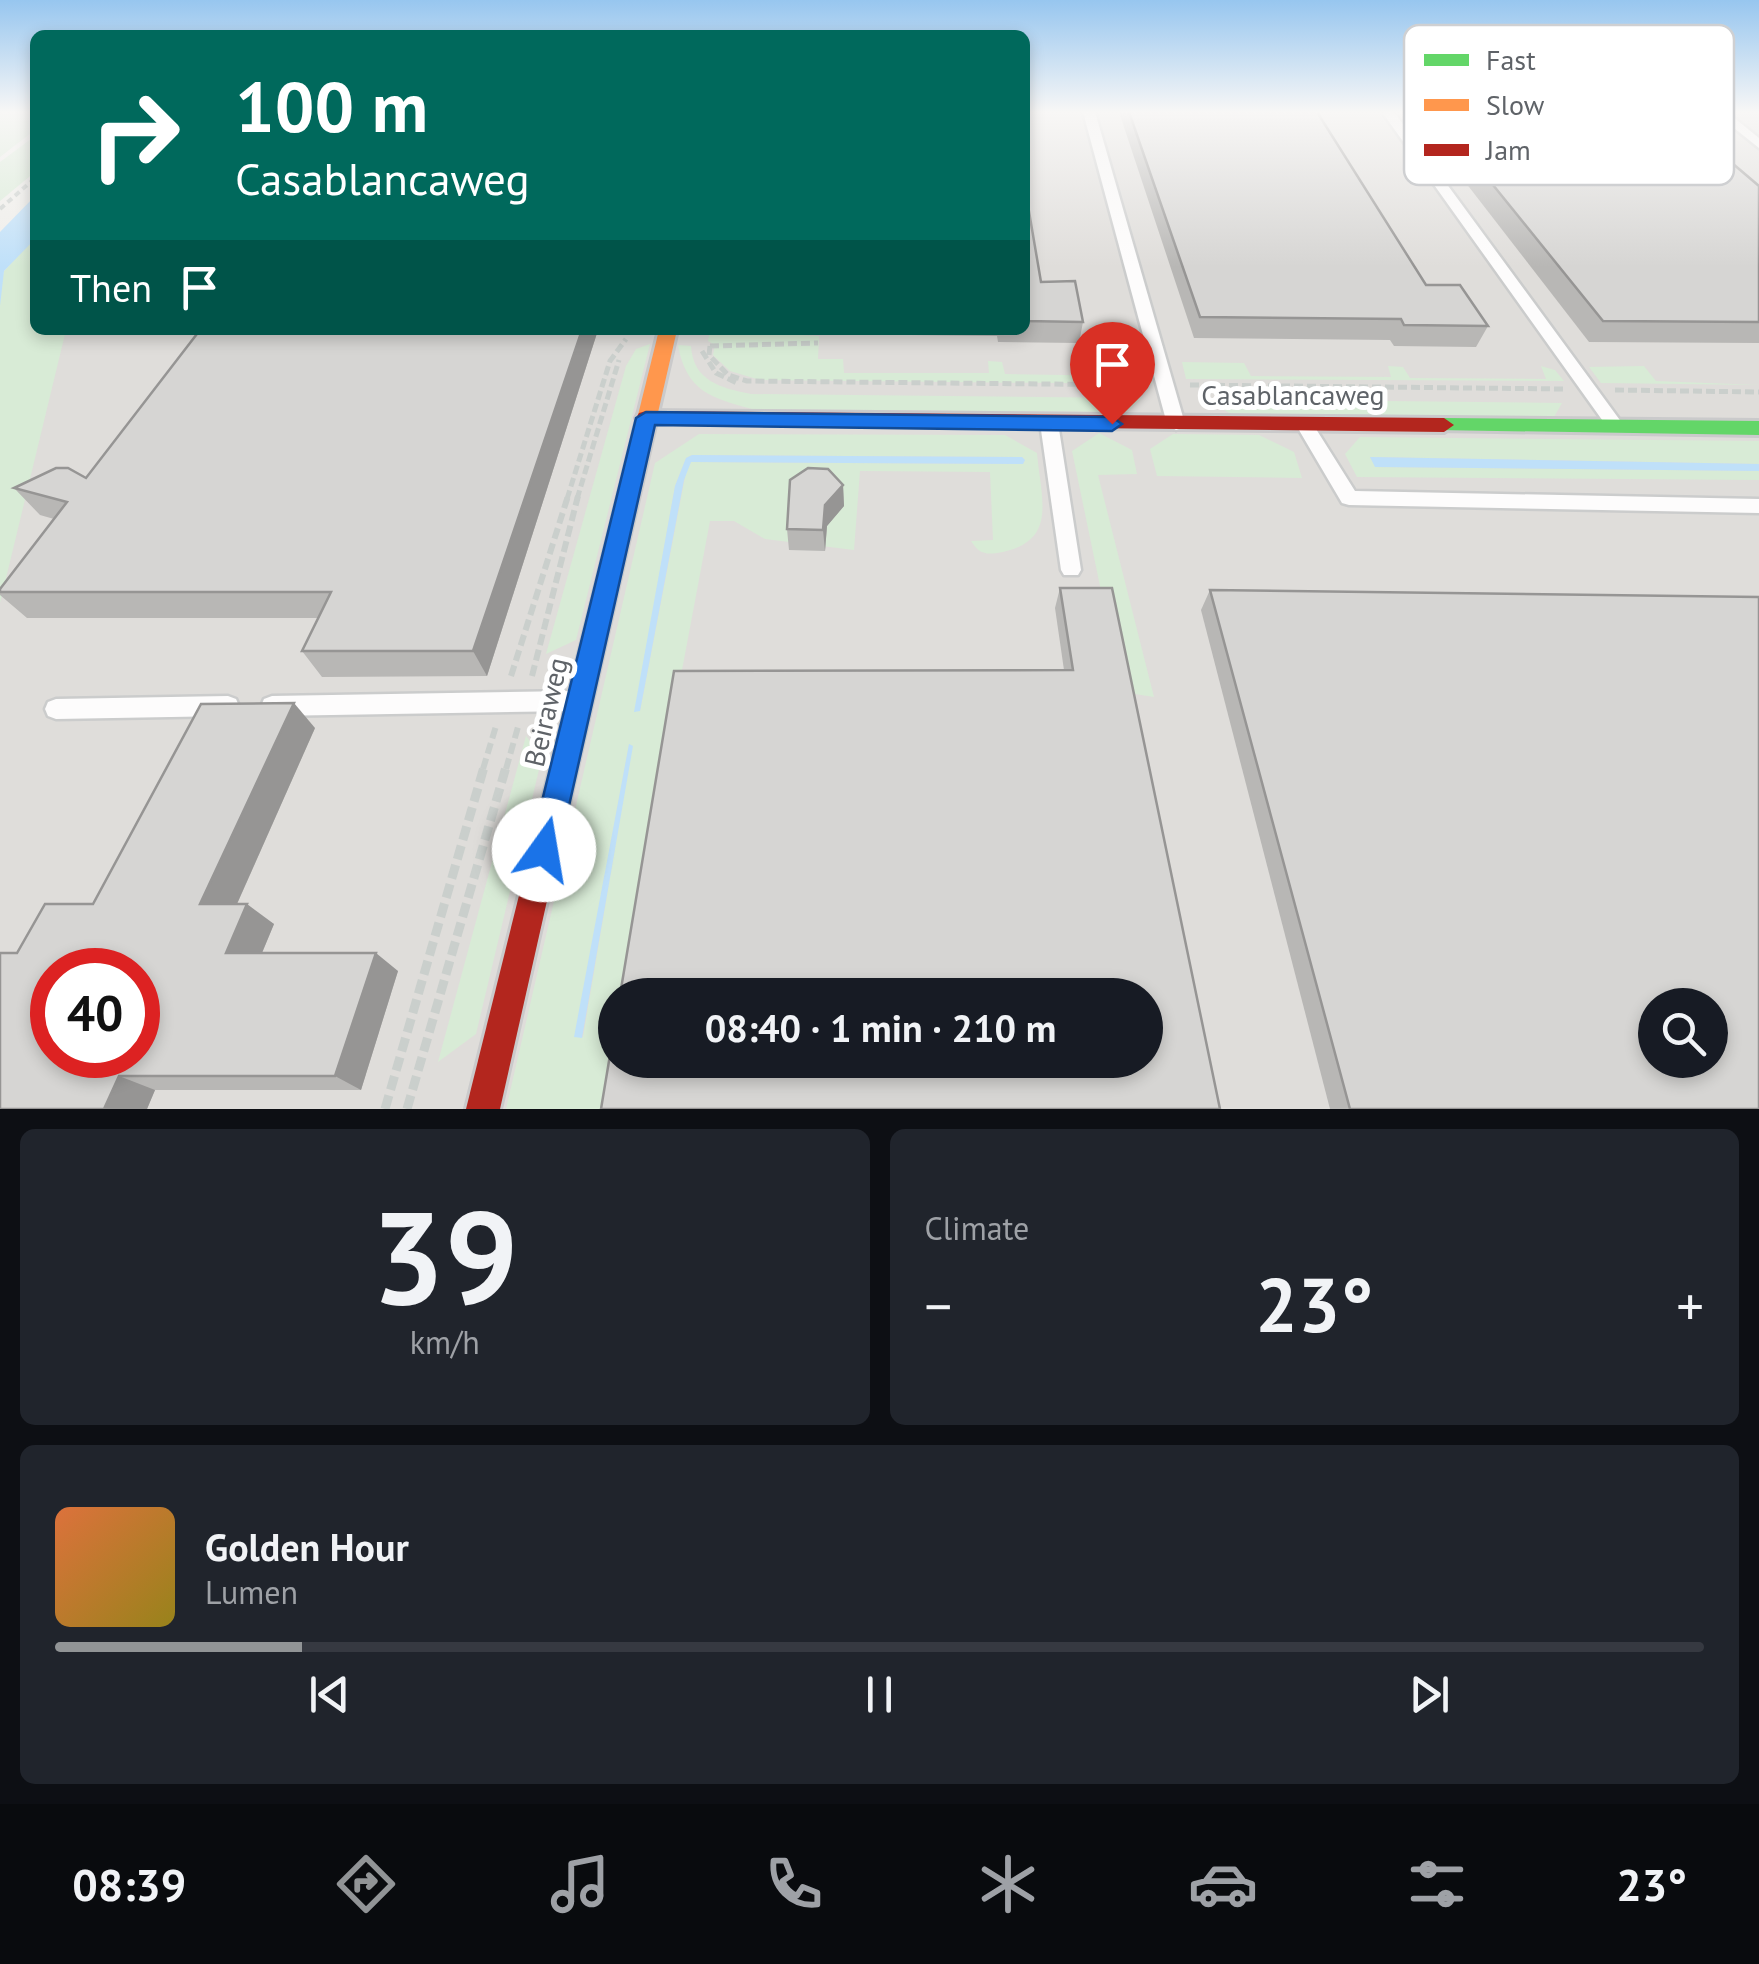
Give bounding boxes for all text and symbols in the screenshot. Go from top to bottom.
legend [1404,25,1734,185]
text: Fast [1486,41,1536,78]
text: 100 m [235,61,428,151]
icon: right [70,70,200,200]
text: Slow [1486,86,1545,123]
text: Jam [1485,131,1531,168]
text: Casablancaweg [235,149,530,207]
icon: arrive [172,260,227,315]
text: Then [70,263,152,312]
pin [1070,322,1155,425]
icon: arrive [1085,337,1140,392]
street label: Casablancaweg [1201,376,1385,413]
street label: Beiraweg [515,654,576,770]
position arrow [492,798,596,902]
speed limit sign: 40 [30,948,160,1078]
map controls [1638,988,1728,1078]
button: search [1638,988,1728,1078]
text: 08:40 · 1 min · 210 m [705,1003,1056,1052]
text: 39 [371,1172,518,1340]
text: Climate [925,1207,1029,1249]
text: 23° [1255,1256,1373,1353]
text: − [925,1270,952,1341]
text: + [1676,1270,1704,1341]
text: km/h [410,1321,480,1363]
text: Golden Hour [205,1522,409,1571]
text: Lumen [205,1571,298,1613]
icon: previous [302,1667,357,1722]
icon: pause [852,1667,907,1722]
icon: next [1402,1667,1457,1722]
icon: directions [331,1849,401,1919]
icon: music [545,1849,615,1919]
icon: phone [759,1849,829,1919]
icon: climate [973,1849,1043,1919]
icon: car [1188,1849,1258,1919]
icon: filters [1402,1849,1472,1919]
text: 08:39 [72,1855,186,1913]
text: 23° [1616,1855,1687,1913]

